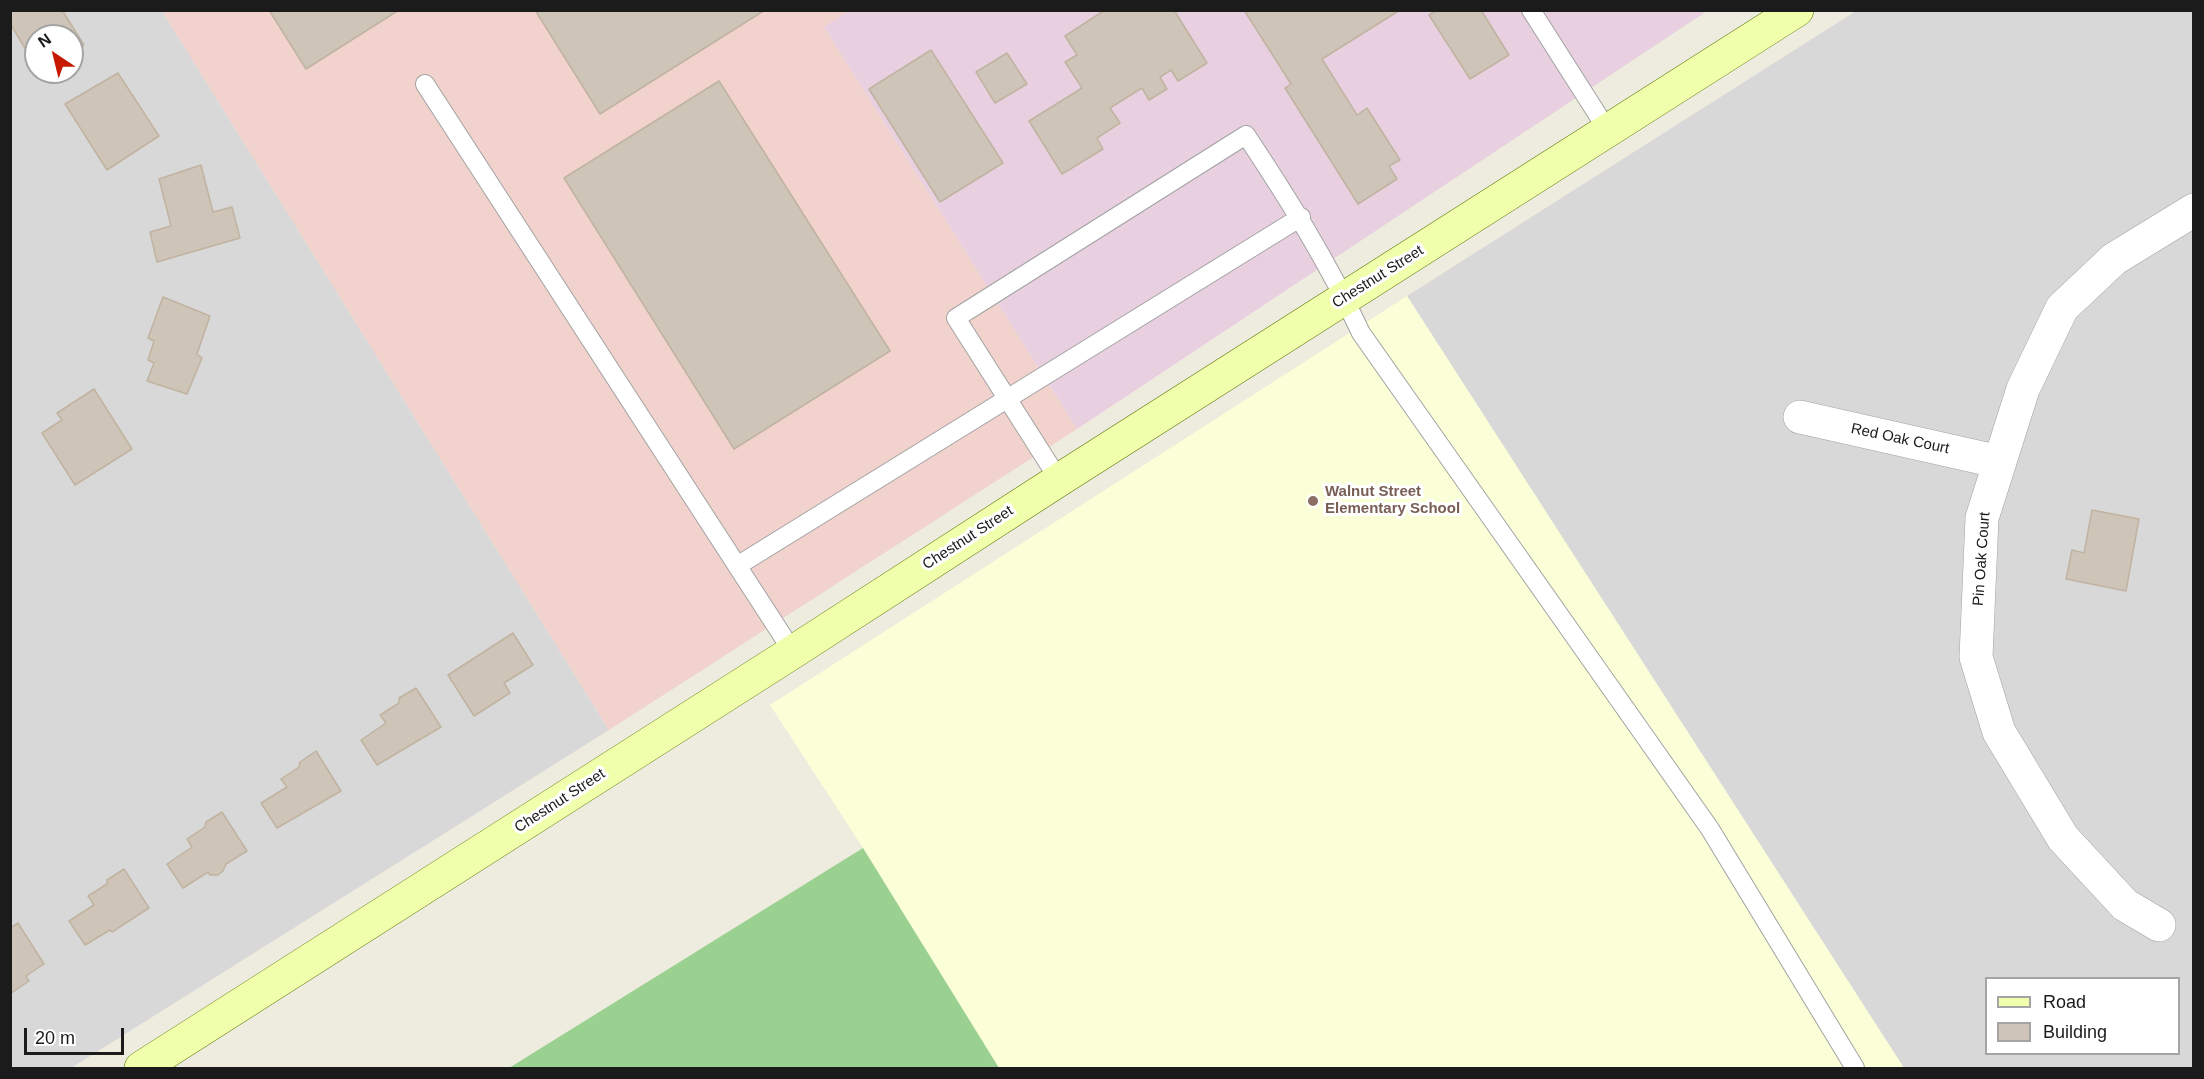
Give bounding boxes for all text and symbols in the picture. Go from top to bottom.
north arrow [24,24,84,84]
text: N [35,30,54,51]
street label: Chestnut Street [1329,242,1427,312]
street label: Red Oak Court [1849,420,1951,458]
place label: Walnut Street Elementary School [1325,483,1460,518]
marker: Walnut Street Elementary School [1306,494,1320,508]
street label: Chestnut Street [919,502,1017,574]
street label: Pin Oak Court [1970,511,1994,607]
street label: Chestnut Street [511,765,609,837]
legend [1985,977,2180,1055]
text: Road [2043,992,2086,1012]
scale bar [27,1016,128,1054]
text: Building [2043,1022,2107,1042]
text: 20 m [35,1028,75,1048]

